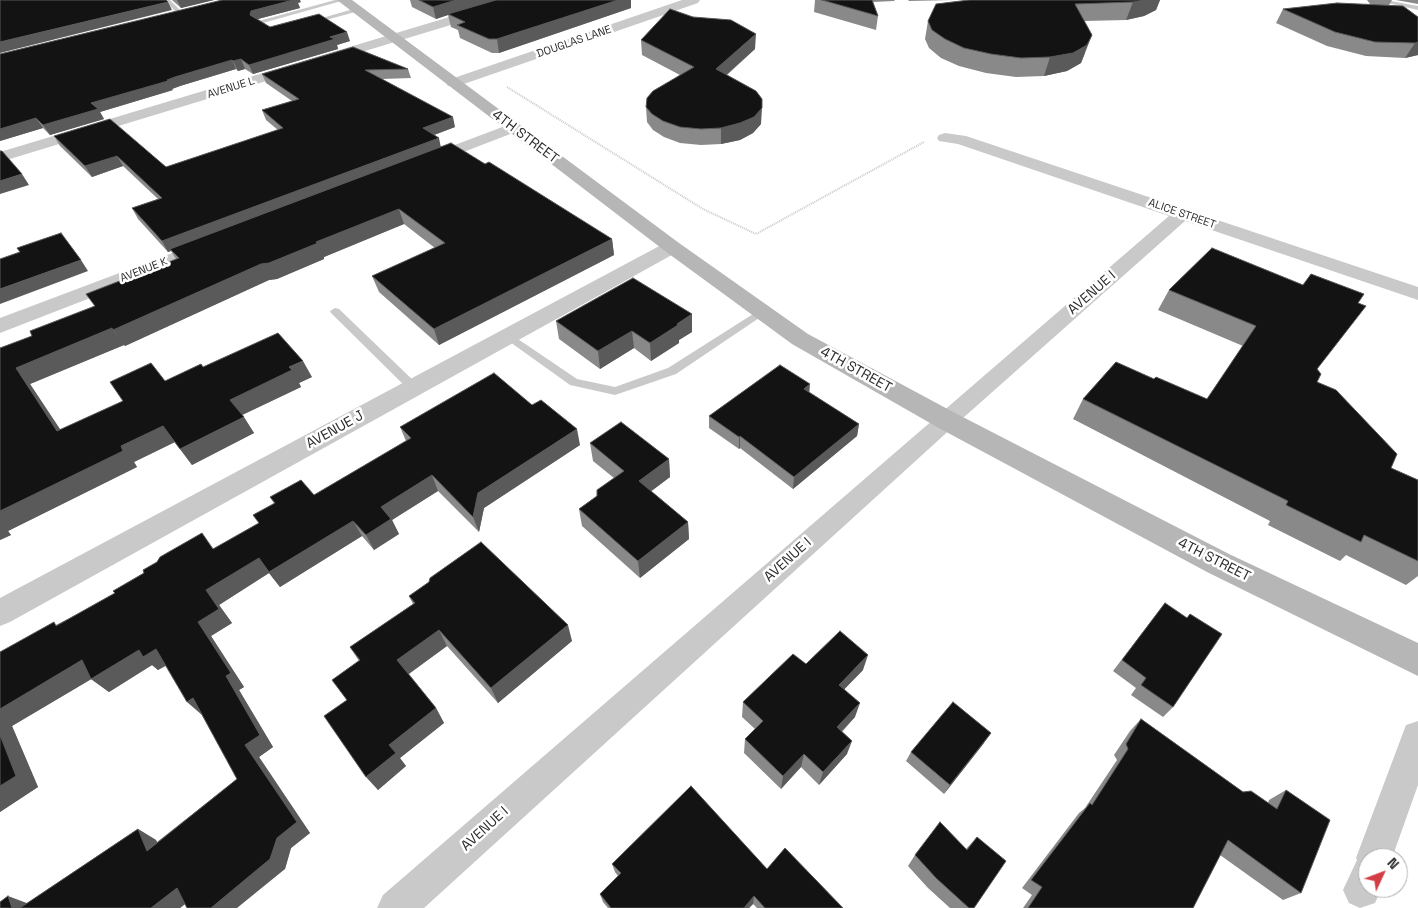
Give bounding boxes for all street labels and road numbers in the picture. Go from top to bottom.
street label: DOUGLAS LANE [535,23,613,61]
street label: AVENUE L [206,75,256,101]
street label: 4TH STREET [488,107,562,167]
street label: ALICE STREET [1147,196,1217,232]
street label: AVENUE K [118,255,170,285]
street label: AVENUE I [1065,268,1119,318]
street label: 4TH STREET [817,344,895,396]
street label: AVENUE J [303,407,367,453]
street label: AVENUE I [761,534,815,586]
street label: 4TH STREET [1175,535,1253,585]
street label: AVENUE I [458,803,512,855]

